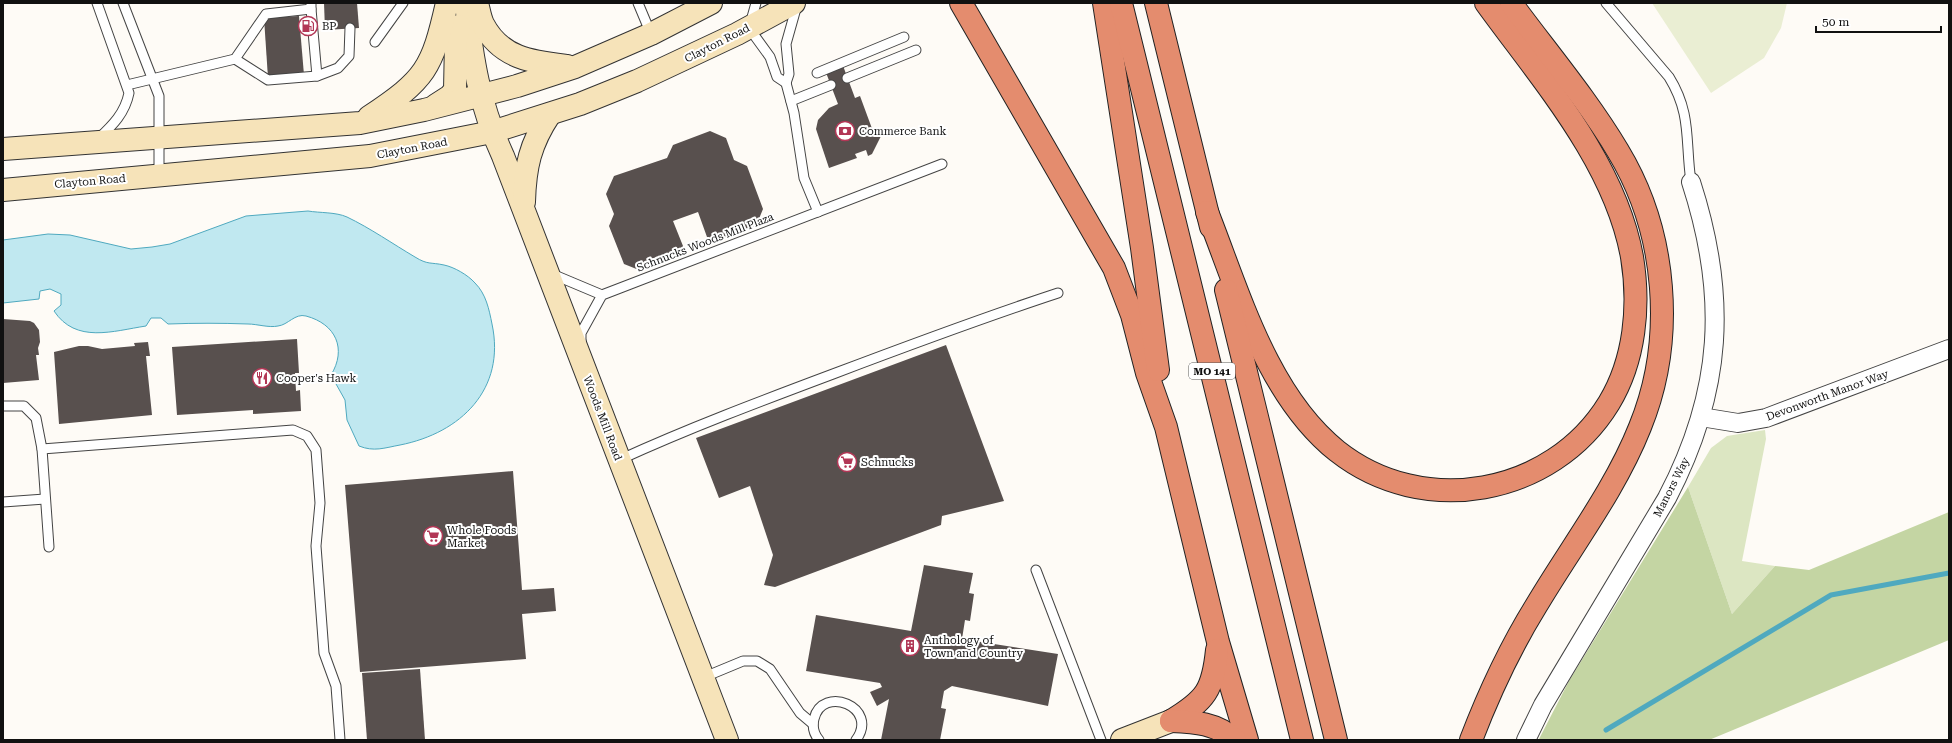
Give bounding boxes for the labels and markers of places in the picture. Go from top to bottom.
fuel station icon: BP [297,15,319,37]
place label: BP [322,20,336,33]
bank icon: Commerce Bank [834,120,856,142]
place label: Commerce Bank [859,125,946,138]
restaurant icon: Cooper's Hawk [251,367,273,389]
place label: Cooper's Hawk [276,372,357,385]
supermarket icon: Schnucks [836,451,858,473]
place label: Schnucks [861,456,913,469]
place label: Whole Foods Market [447,524,516,550]
supermarket icon: Whole Foods Market [422,525,444,547]
place label: Anthology of Town and Country [924,634,1024,660]
building icon: Anthology of Town and Country [899,635,921,657]

